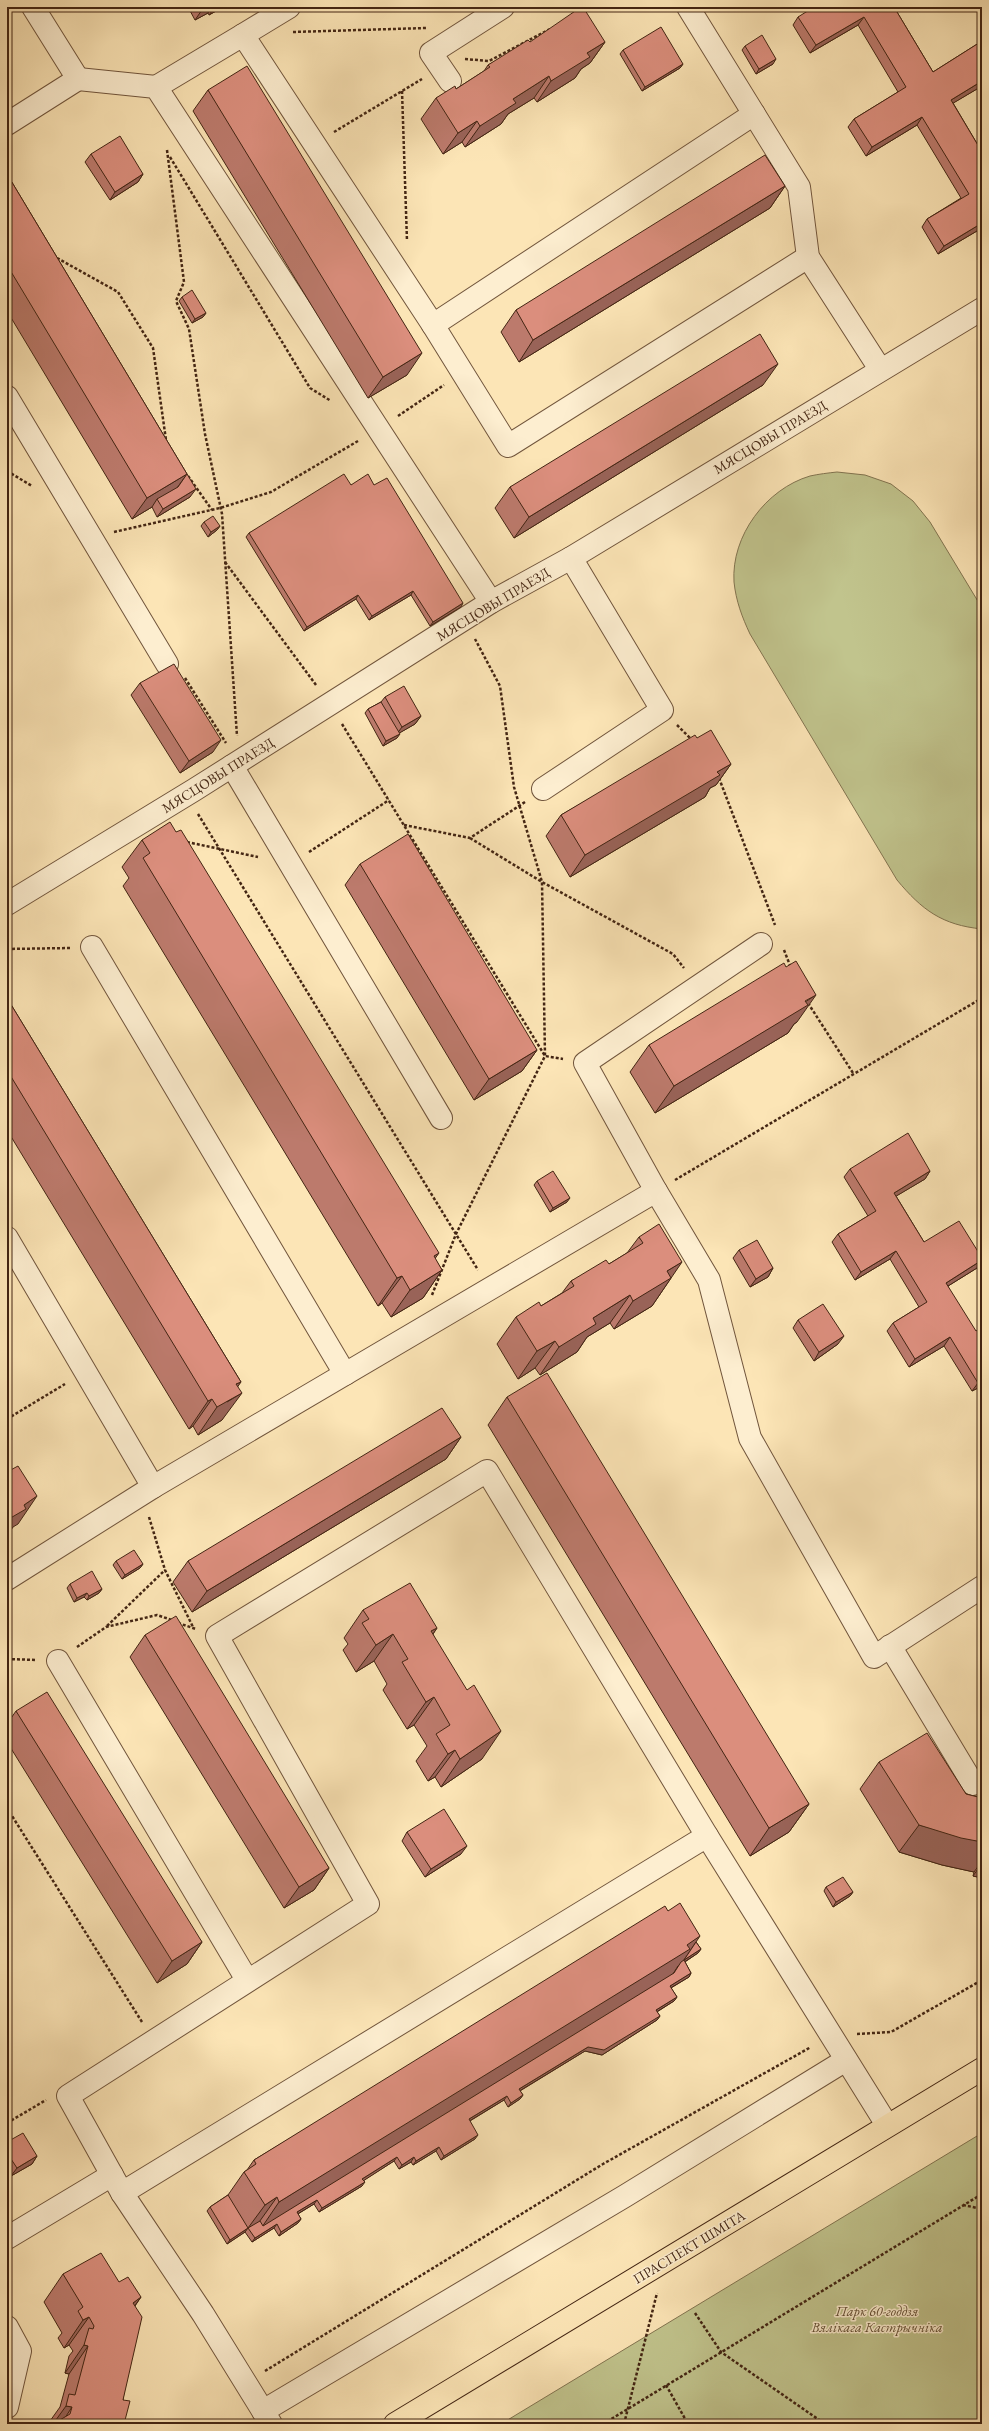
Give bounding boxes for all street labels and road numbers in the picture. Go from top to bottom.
street label: МЯСЦОВЫ ПРАЕЗД [710,396,830,478]
street label: МЯСЦОВЫ ПРАЕЗД [433,563,553,645]
street label: МЯСЦОВЫ ПРАЕЗД [158,733,278,817]
street label: ПРАСПЕКТ ШМІТА [630,2206,749,2288]

